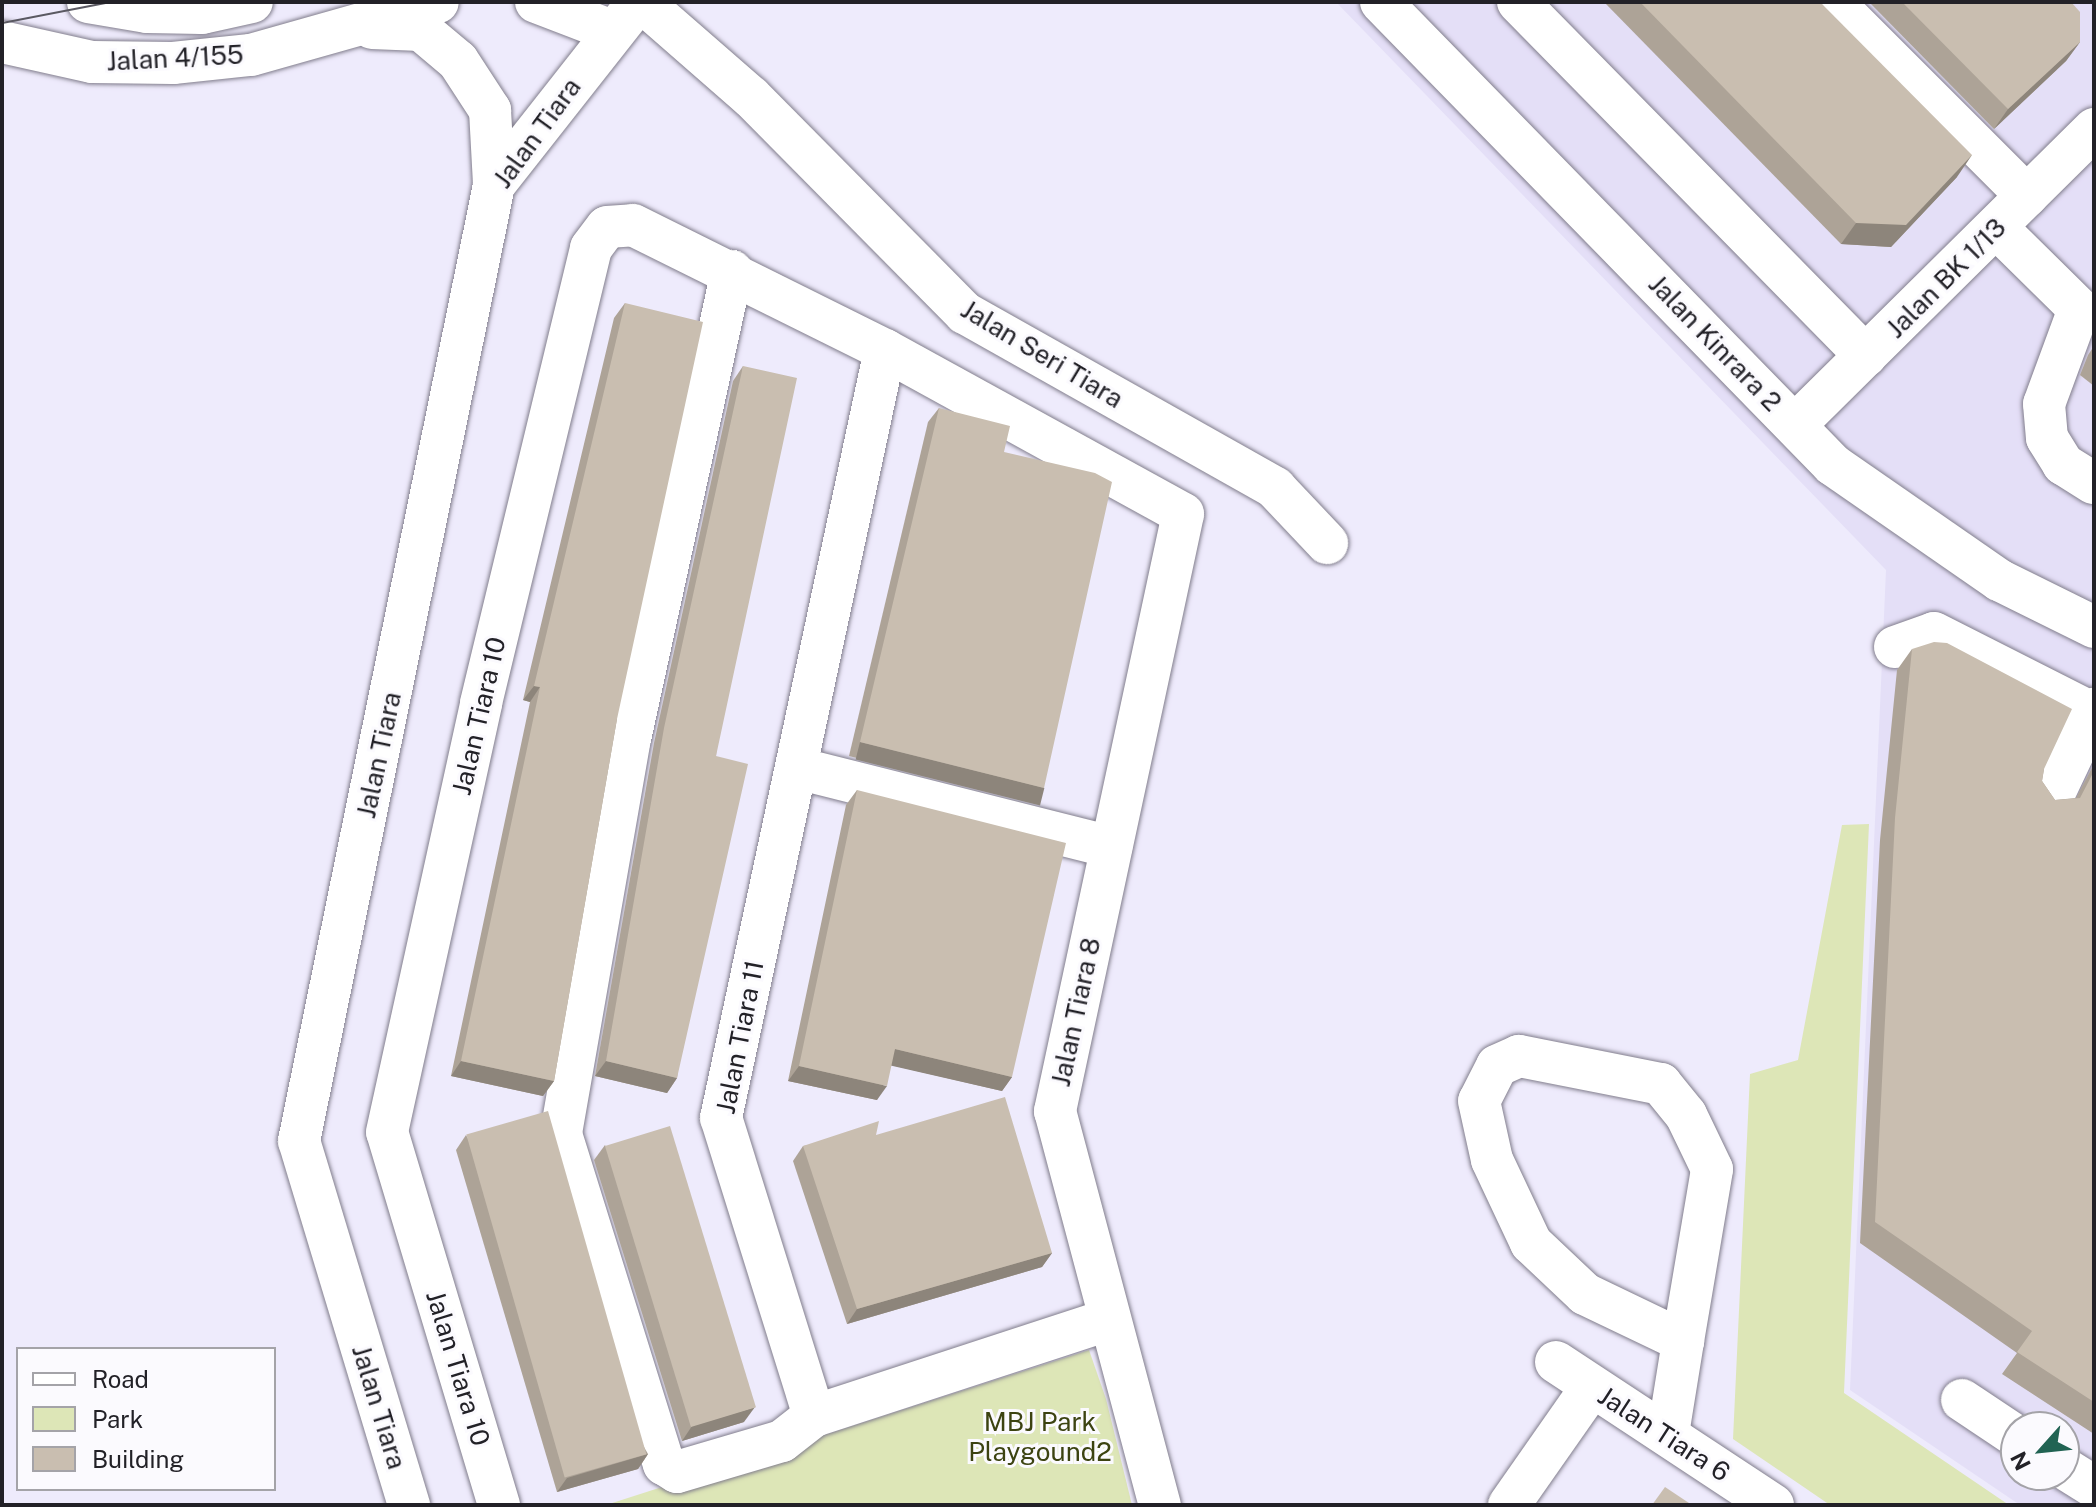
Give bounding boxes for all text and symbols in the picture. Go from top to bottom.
street label: Jalan 4/155 [106,39,244,77]
street label: Jalan Tiara [487,72,587,194]
street label: Jalan BK 1/13 [1880,212,2012,344]
street label: Jalan Kinrara 2 [1642,268,1788,418]
street label: Jalan Seri Tiara [955,293,1129,415]
street label: Jalan Tiara 10 [446,634,512,798]
street label: Jalan Tiara [350,689,408,821]
street label: Jalan Tiara 8 [1045,935,1107,1089]
street label: Jalan Tiara 11 [710,958,770,1116]
street label: Jalan Tiara 10 [420,1286,496,1450]
street label: Jalan Tiara [345,1341,413,1473]
legend [16,1347,276,1491]
text: Road [92,1365,149,1393]
street label: Jalan Tiara 6 [1592,1380,1736,1488]
text: Park [92,1405,143,1433]
park label: MBJ Park Playgound2 [968,1406,1112,1468]
north arrow [2000,1411,2080,1491]
text: Building [92,1445,184,1473]
text: N [2005,1447,2036,1475]

